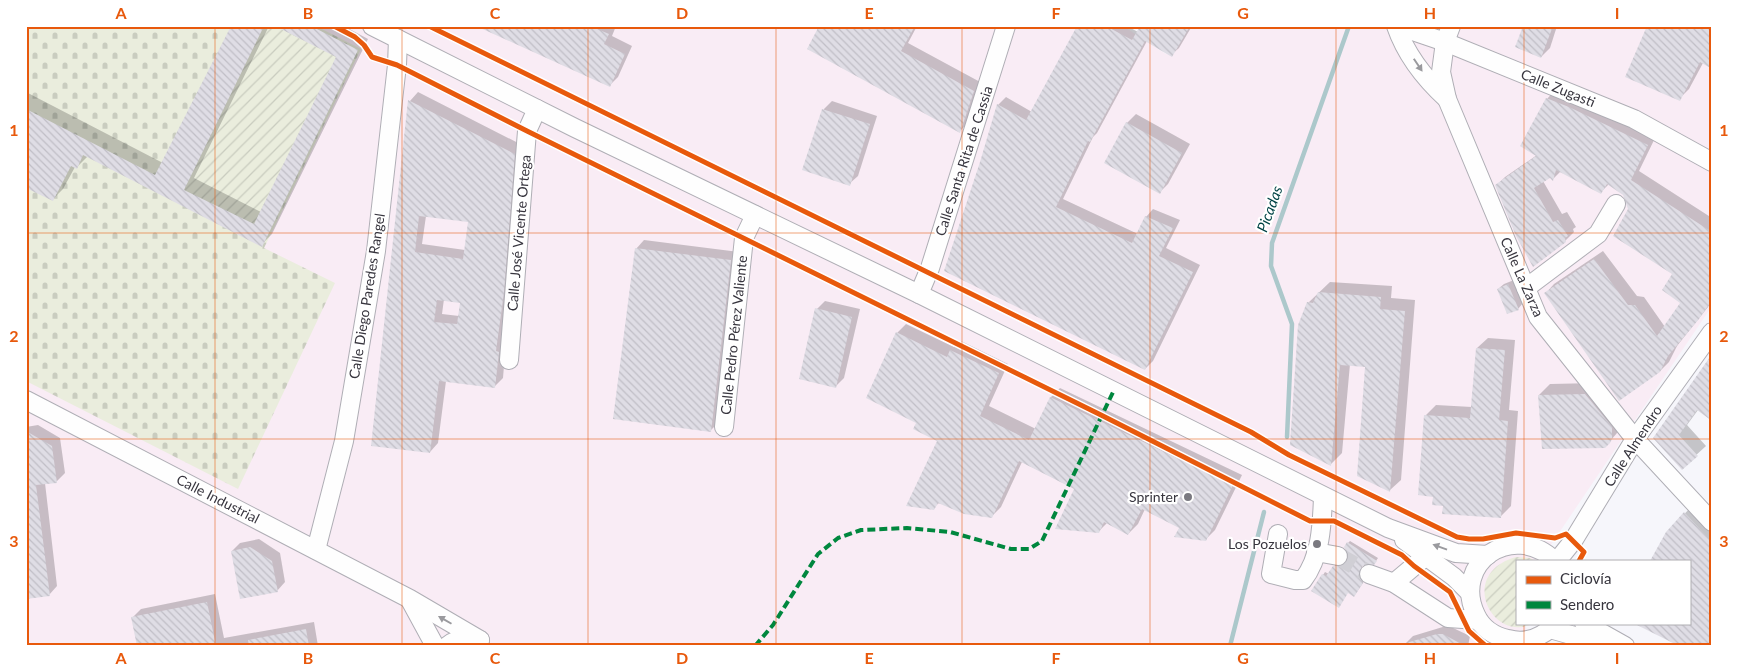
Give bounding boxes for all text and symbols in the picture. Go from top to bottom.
text: A [114,3,127,22]
text: B [303,3,313,22]
text: C [490,3,501,22]
text: D [676,3,688,22]
text: E [864,3,874,22]
text: F [1051,3,1061,22]
text: G [1237,3,1249,22]
text: H [1424,3,1436,22]
text: I [1615,3,1619,22]
one-way arrow [1413,59,1422,72]
street label: Calle Zugasti [1519,65,1598,110]
street label: Calle Santa Rita de Cassia [931,84,996,238]
text: 1 [9,120,19,139]
text: 1 [1719,120,1729,139]
street label: Calle José Vicente Ortega [503,154,534,312]
water label: Picadas [1252,183,1286,234]
street label: Calle Diego Paredes Rangel [345,212,388,380]
street label: Calle La Zarza [1497,234,1548,319]
street label: Calle Pedro Pérez Valiente [717,254,750,415]
text: 2 [9,326,19,345]
text: 2 [1719,326,1729,345]
street label: Calle Almendro [1600,402,1665,490]
street label: Calle Industrial [174,470,263,527]
place label: Sprinter [1129,488,1178,505]
marker: Sprinter [1182,491,1194,503]
text: 3 [9,531,19,550]
text: 3 [1719,531,1729,550]
place label: Los Pozuelos [1228,535,1307,552]
marker: Los Pozuelos [1311,538,1323,550]
one-way arrow [1432,543,1447,551]
legend [1516,560,1690,624]
text: Ciclovía [1560,569,1611,587]
text: Sendero [1560,595,1614,613]
one-way arrow [438,615,452,624]
text: A [114,648,127,667]
text: B [303,648,313,667]
text: C [490,648,501,667]
text: D [676,648,688,667]
text: E [864,648,874,667]
text: F [1051,648,1061,667]
text: G [1237,648,1249,667]
text: H [1424,648,1436,667]
text: I [1615,648,1619,667]

